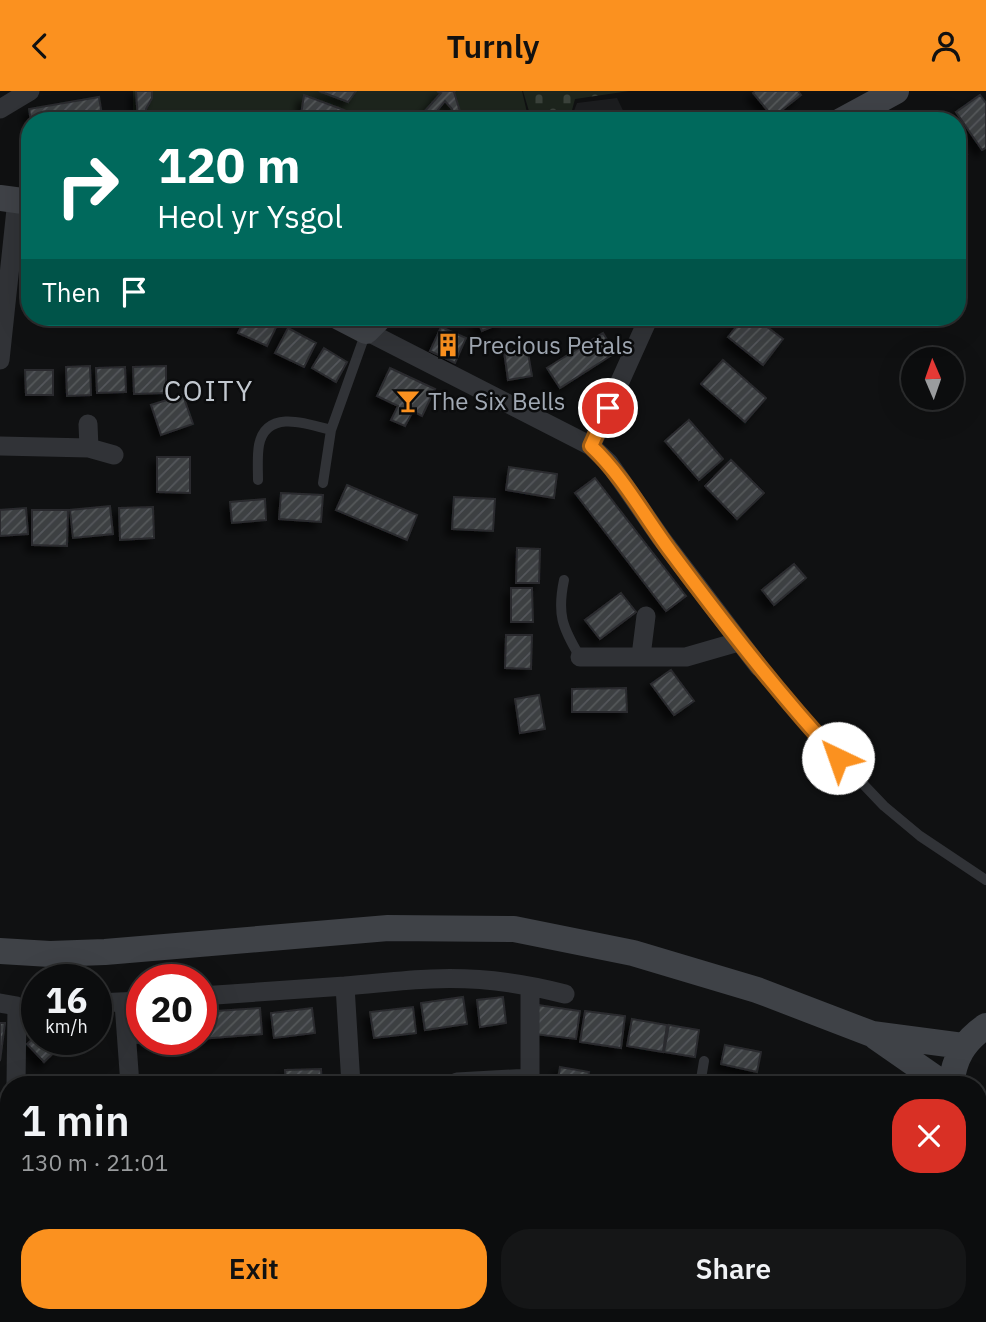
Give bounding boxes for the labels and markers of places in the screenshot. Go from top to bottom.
place label: Precious Petals [468,329,633,361]
building icon: Precious Petals [434,331,462,359]
pin [578,378,638,438]
place label: The Six Bells [428,385,565,417]
bar icon: The Six Bells [394,387,422,415]

